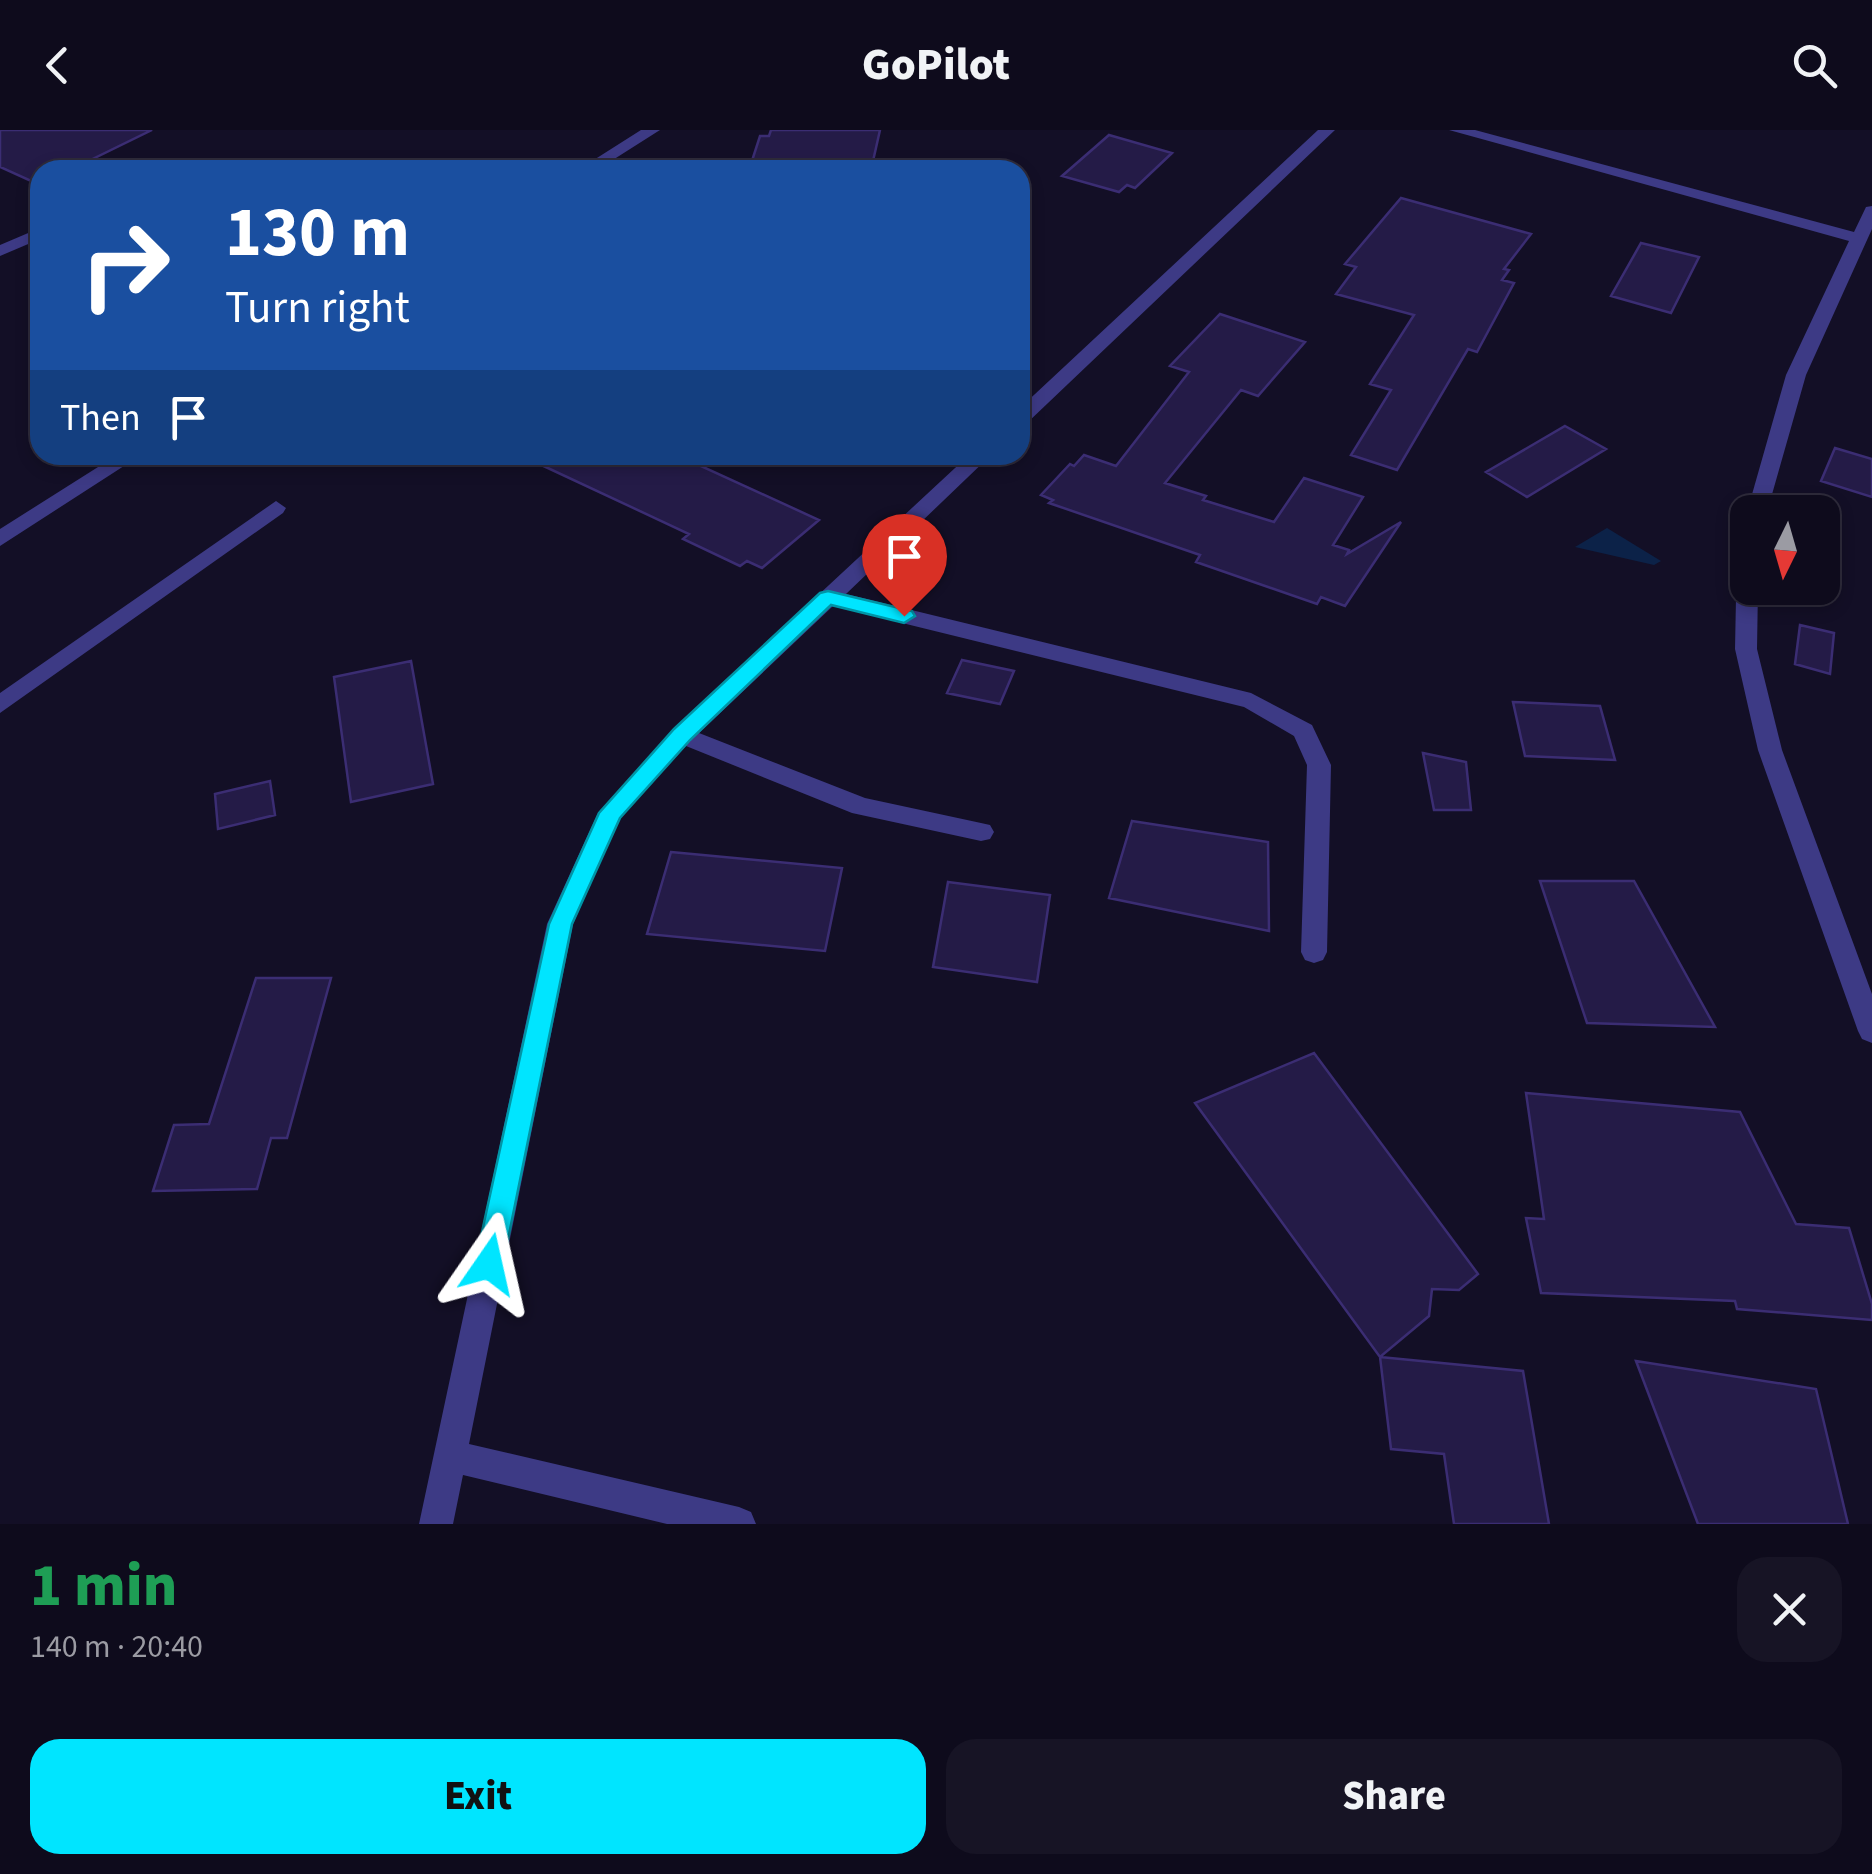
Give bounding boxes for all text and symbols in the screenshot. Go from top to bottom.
text: GoPilot [862,33,1010,97]
icon: back [30,38,85,93]
icon: search [1787,38,1842,93]
text: 130 m [225,183,410,283]
icon: right [60,200,190,330]
text: Turn right [225,276,410,340]
icon: arrive [161,390,216,445]
text: Then [60,391,141,445]
north arrow [1730,495,1840,605]
map controls [1730,495,1840,605]
pin [862,514,947,617]
icon: arrive [877,529,932,584]
position arrow [437,1212,541,1316]
text: 1 min [30,1544,177,1629]
button: close [1737,1557,1842,1662]
text: 140 m · 20:40 [30,1624,203,1670]
button: Exit [30,1739,926,1854]
button: Share [946,1739,1842,1854]

